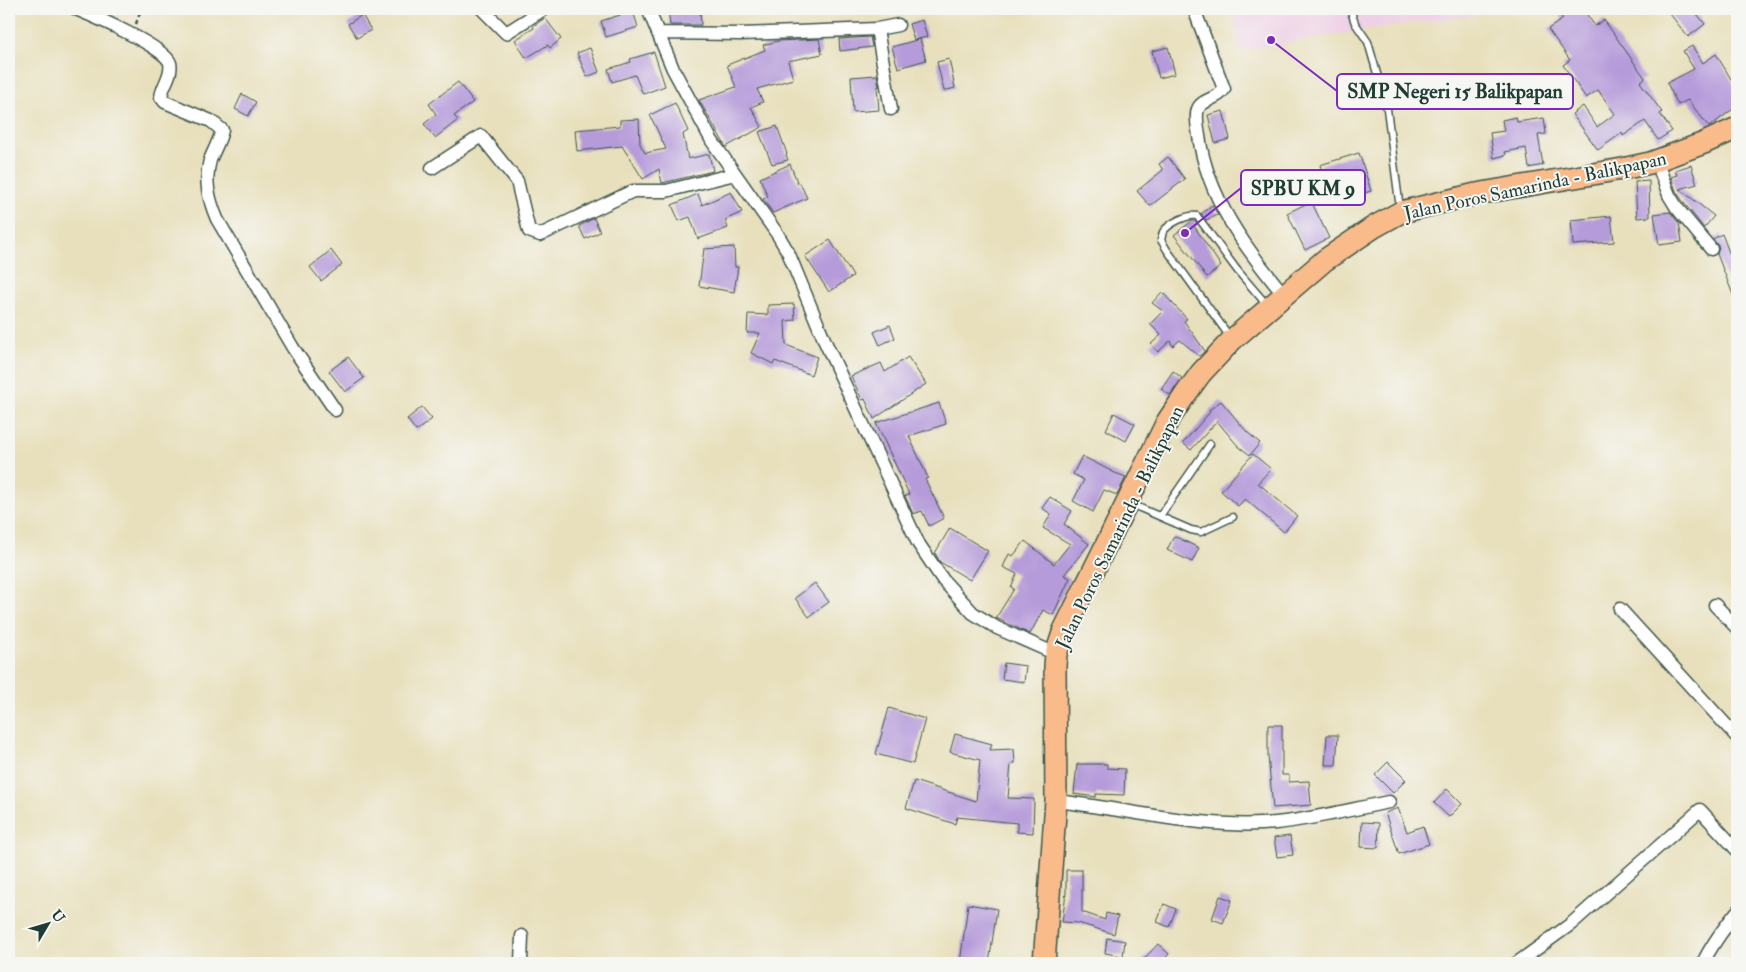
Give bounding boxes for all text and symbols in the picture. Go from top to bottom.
callout: SMP Negeri 15 Balikpapan [1337,74,1573,109]
text: SMP Negeri 15 Balikpapan [1347,79,1564,105]
street label: Jalan Poros Samarinda - Balikpapan [1401,146,1669,227]
callout: SPBU KM 9 [1241,170,1365,205]
text: SPBU KM 9 [1251,176,1355,201]
street label: Jalan Poros Samarinda - Balikpapan [1050,402,1190,654]
north arrow [22,900,72,950]
text: U [48,906,68,926]

